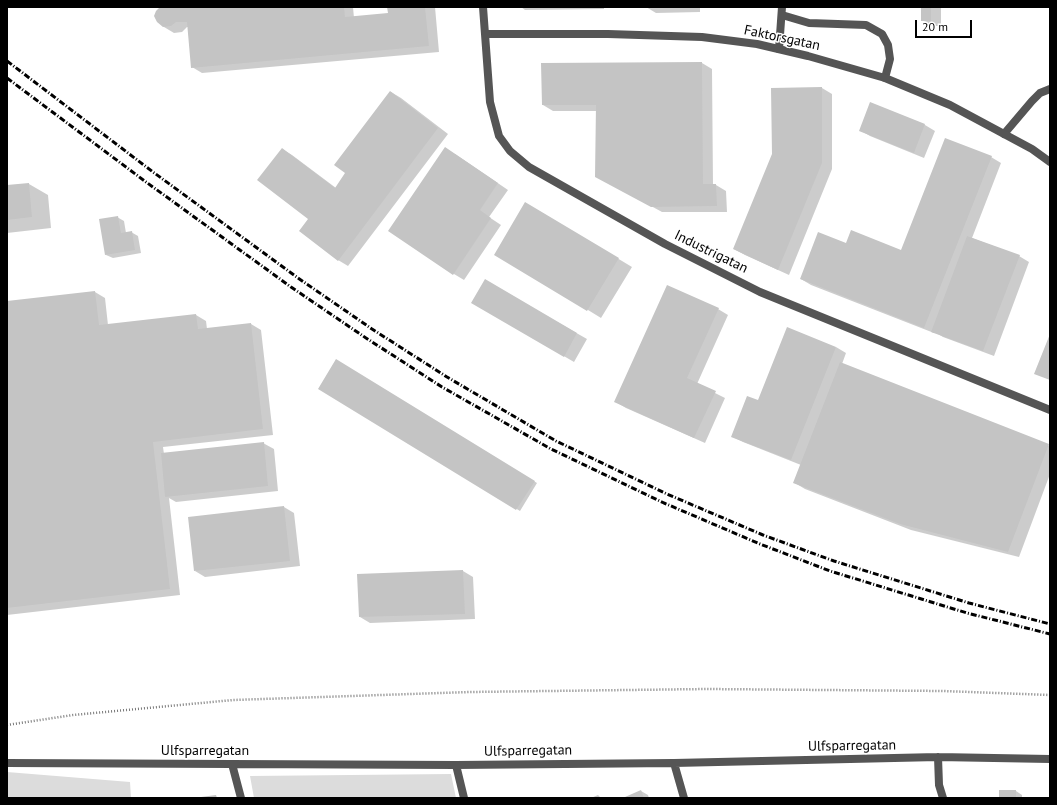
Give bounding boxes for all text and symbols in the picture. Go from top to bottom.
scale bar [917,12,974,38]
text: 20 m [922,19,948,34]
street label: Faktorsgatan [742,22,822,54]
street label: Industrigatan [671,227,751,277]
street label: Ulfsparregatan [808,737,896,755]
street label: Ulfsparregatan [484,742,572,760]
street label: Ulfsparregatan [161,743,249,759]

